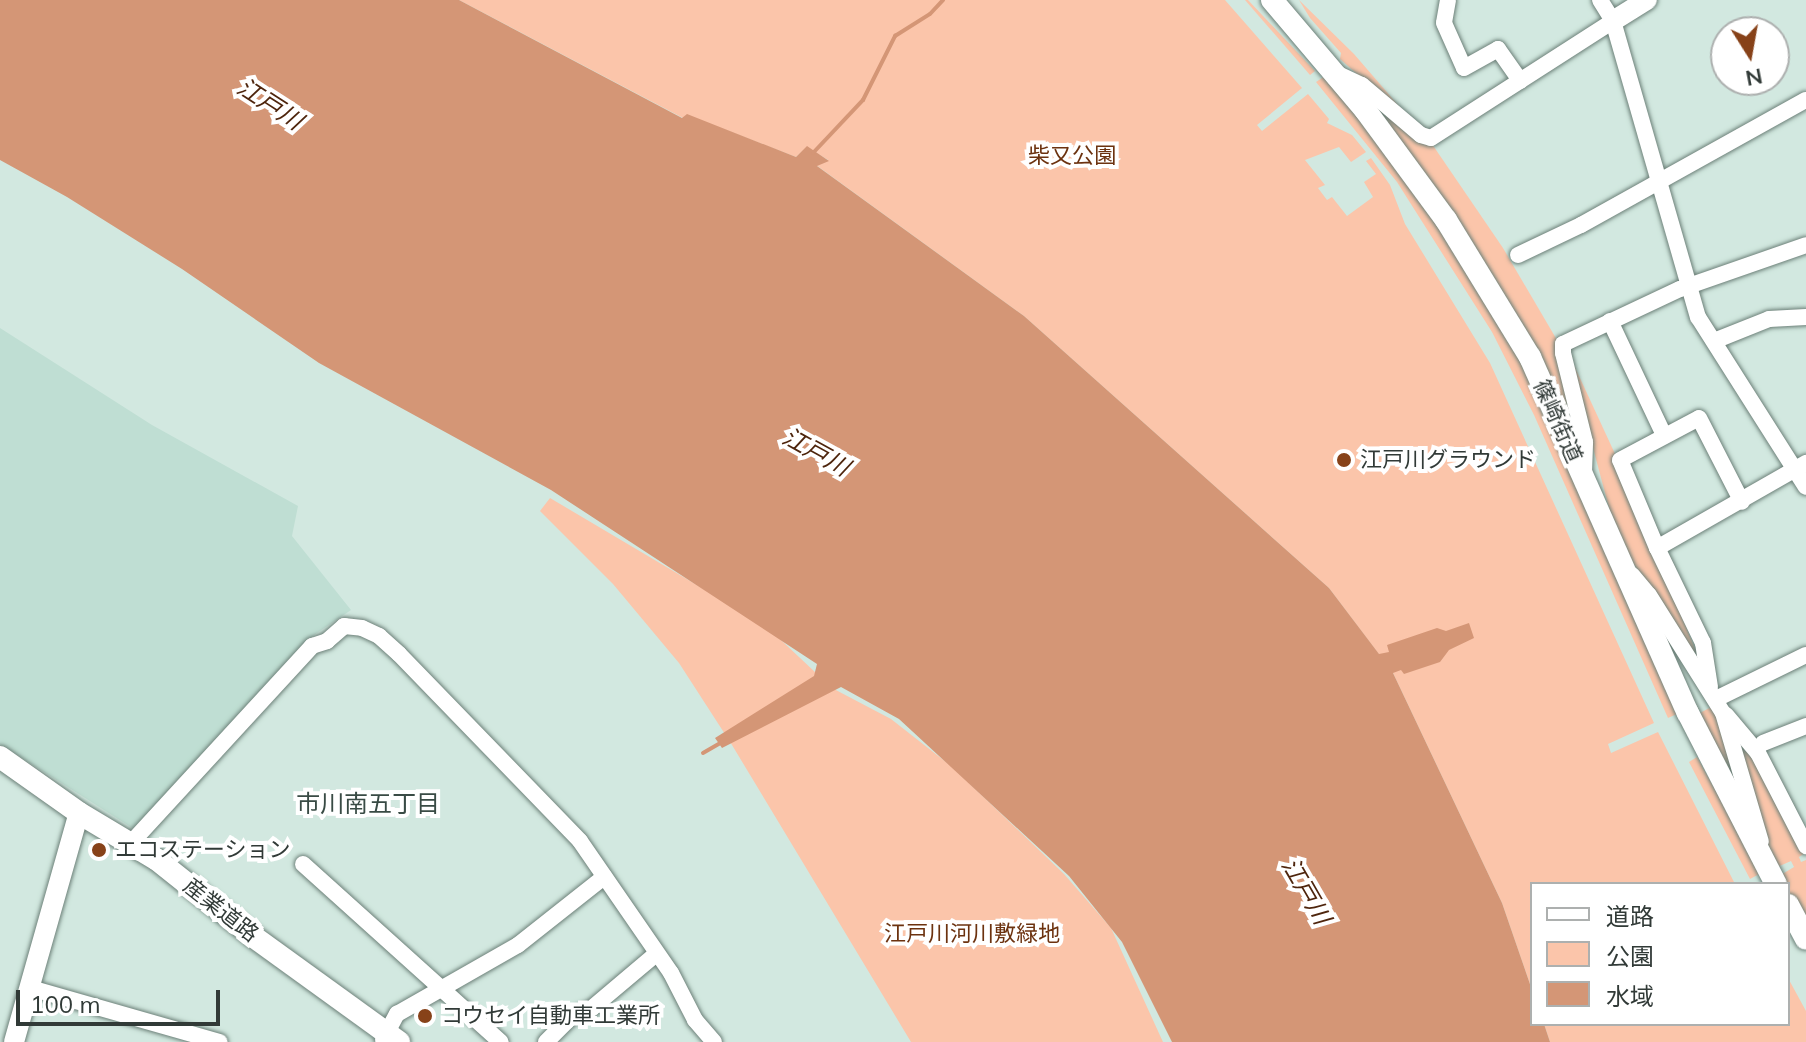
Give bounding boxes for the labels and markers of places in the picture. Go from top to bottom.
place label: 江戸川グラウンド [1360,447,1536,473]
marker: 江戸川グラウンド [1335,451,1353,469]
place label: エコステーション [115,837,291,863]
marker: エコステーション [90,841,108,859]
place label: コウセイ自動車工業所 [441,1003,661,1029]
marker: コウセイ自動車工業所 [416,1007,434,1025]

